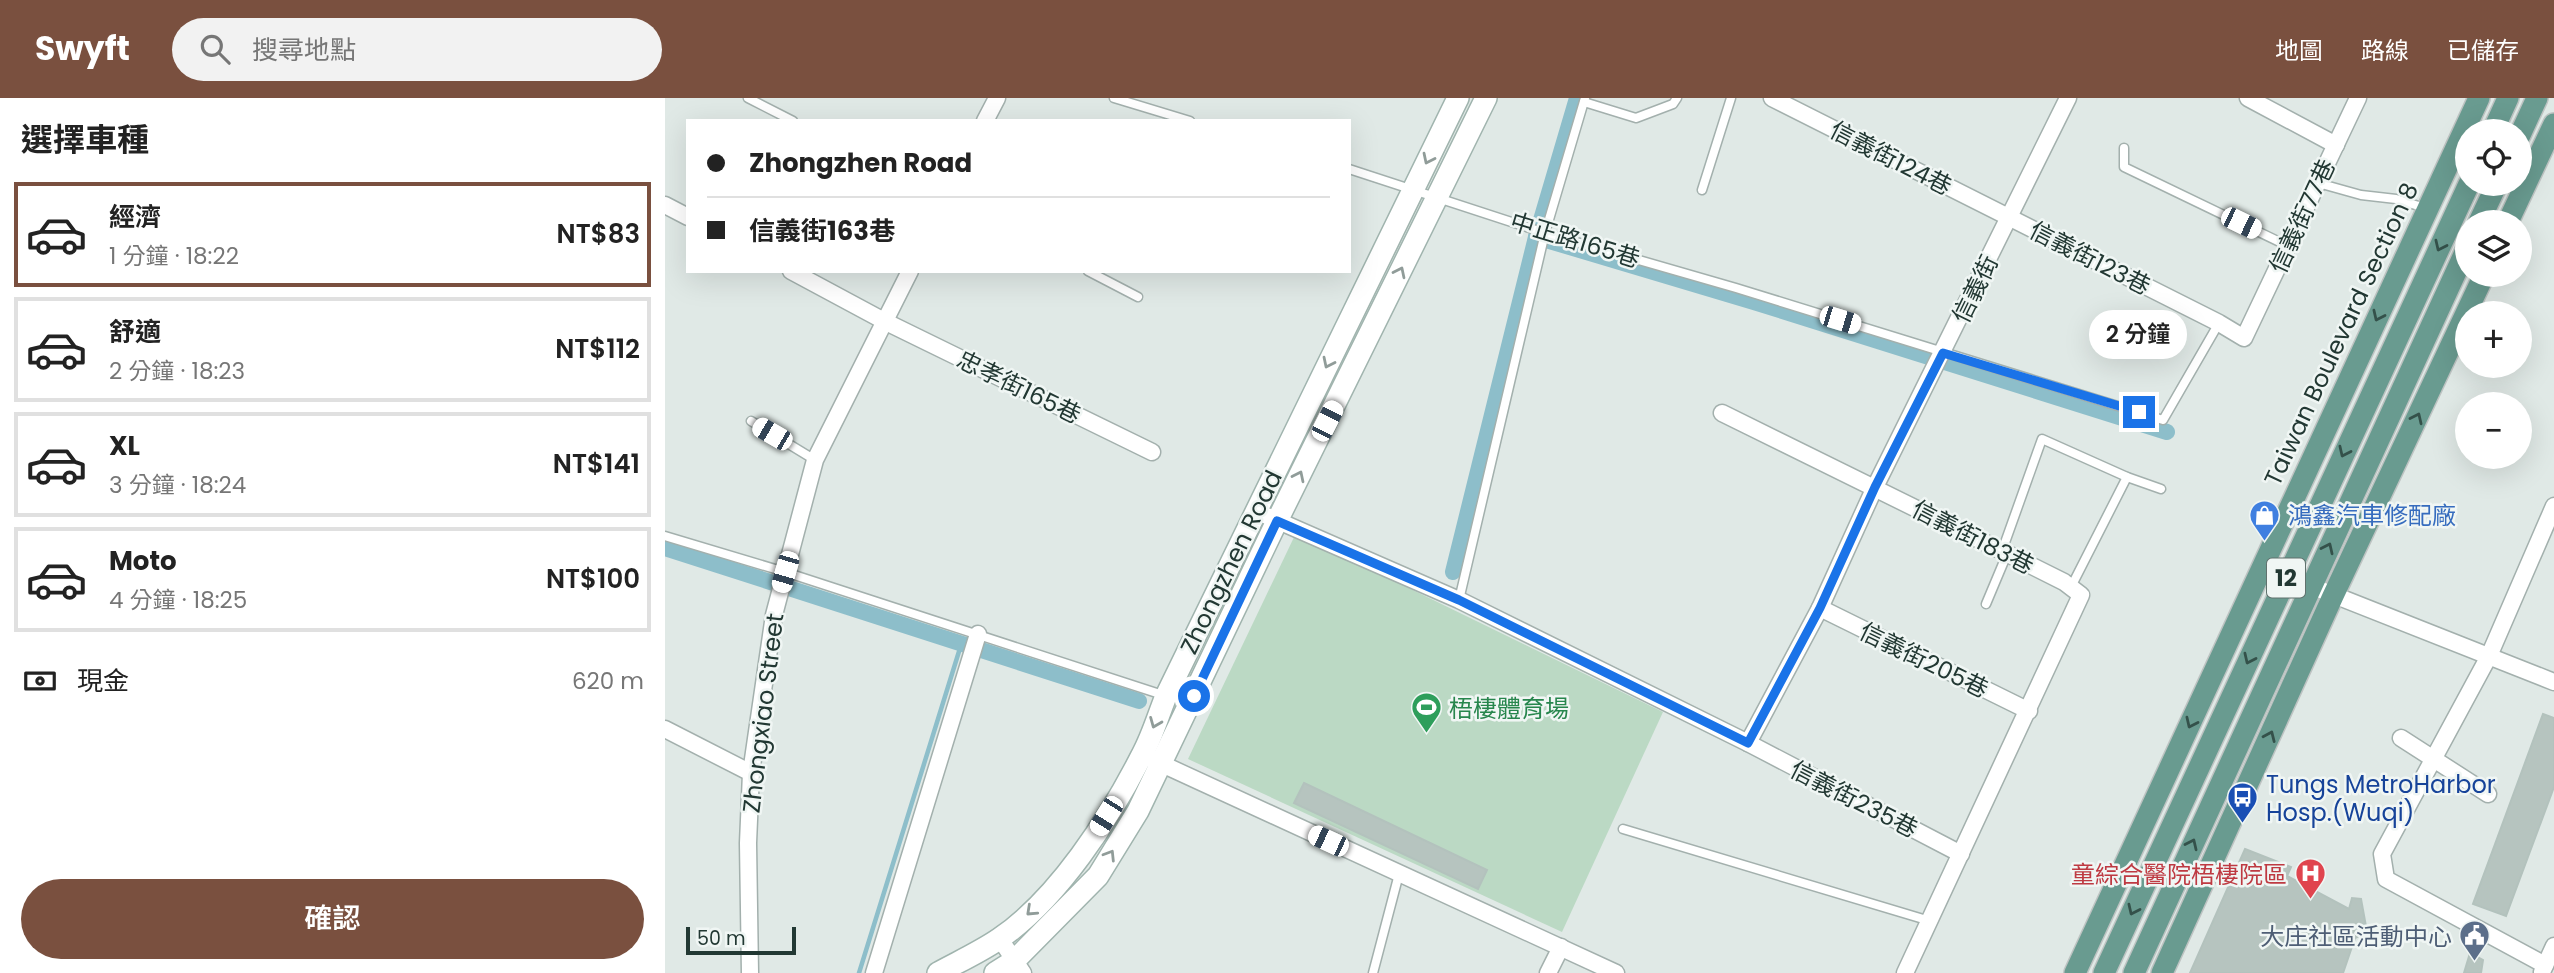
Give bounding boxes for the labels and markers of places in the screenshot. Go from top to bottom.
shop icon: 鴻鑫汽車修配廠 [2248,498,2282,542]
place label: 鴻鑫汽車修配廠 [2288,499,2456,532]
sports icon: 梧棲體育場 [1409,691,1443,735]
place label: 梧棲體育場 [1449,692,1569,725]
place label: Tungs MetroHarbor Hosp.(Wuqi) [2266,768,2496,829]
bus stop icon: Tungs MetroHarbor Hosp.(Wuqi) [2226,781,2260,825]
hospital icon: 童綜合醫院梧棲院區 [2293,857,2327,901]
place label: 童綜合醫院梧棲院區 [2071,858,2287,891]
public building icon: 大庄社區活動中心 [2458,919,2492,963]
place label: 大庄社區活動中心 [2260,920,2452,953]

